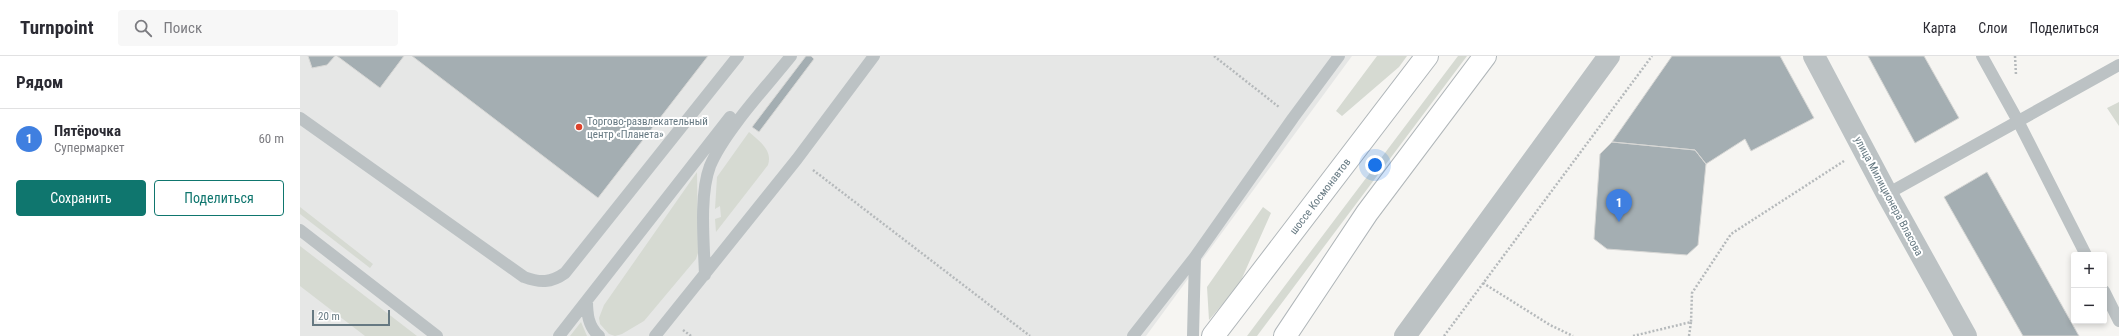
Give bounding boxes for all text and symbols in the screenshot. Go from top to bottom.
search box [118,10,398,46]
text: Turnpoint [20,16,94,39]
icon: search [132,17,154,39]
text: Поиск [164,19,202,37]
text: Карта [1923,20,1956,36]
text: Слои [1978,20,2008,36]
text: Поделиться [2030,20,2099,36]
text: Рядом [16,72,63,92]
place label: Торгово-развлекательный центр «Планета» [587,115,708,141]
text: Пятёрочка [54,122,121,140]
marker: Торгово-развлекательный центр «Планета» [574,122,584,132]
text: 1 [26,131,32,146]
text: 60 m [258,131,284,146]
street label: улица Милиционера Власова [1851,134,1926,258]
text: Супермаркет [54,140,125,155]
your location [1365,155,1385,175]
street label: шоссе Космонавтов [1287,156,1353,237]
button: Сохранить [16,180,146,216]
button: Поделиться [154,180,284,216]
pin: 1 [1606,189,1632,222]
map controls [2071,252,2107,324]
button: + [2071,252,2107,288]
button: − [2071,288,2107,324]
scale bar [312,308,390,327]
text: 20 m [318,310,340,323]

